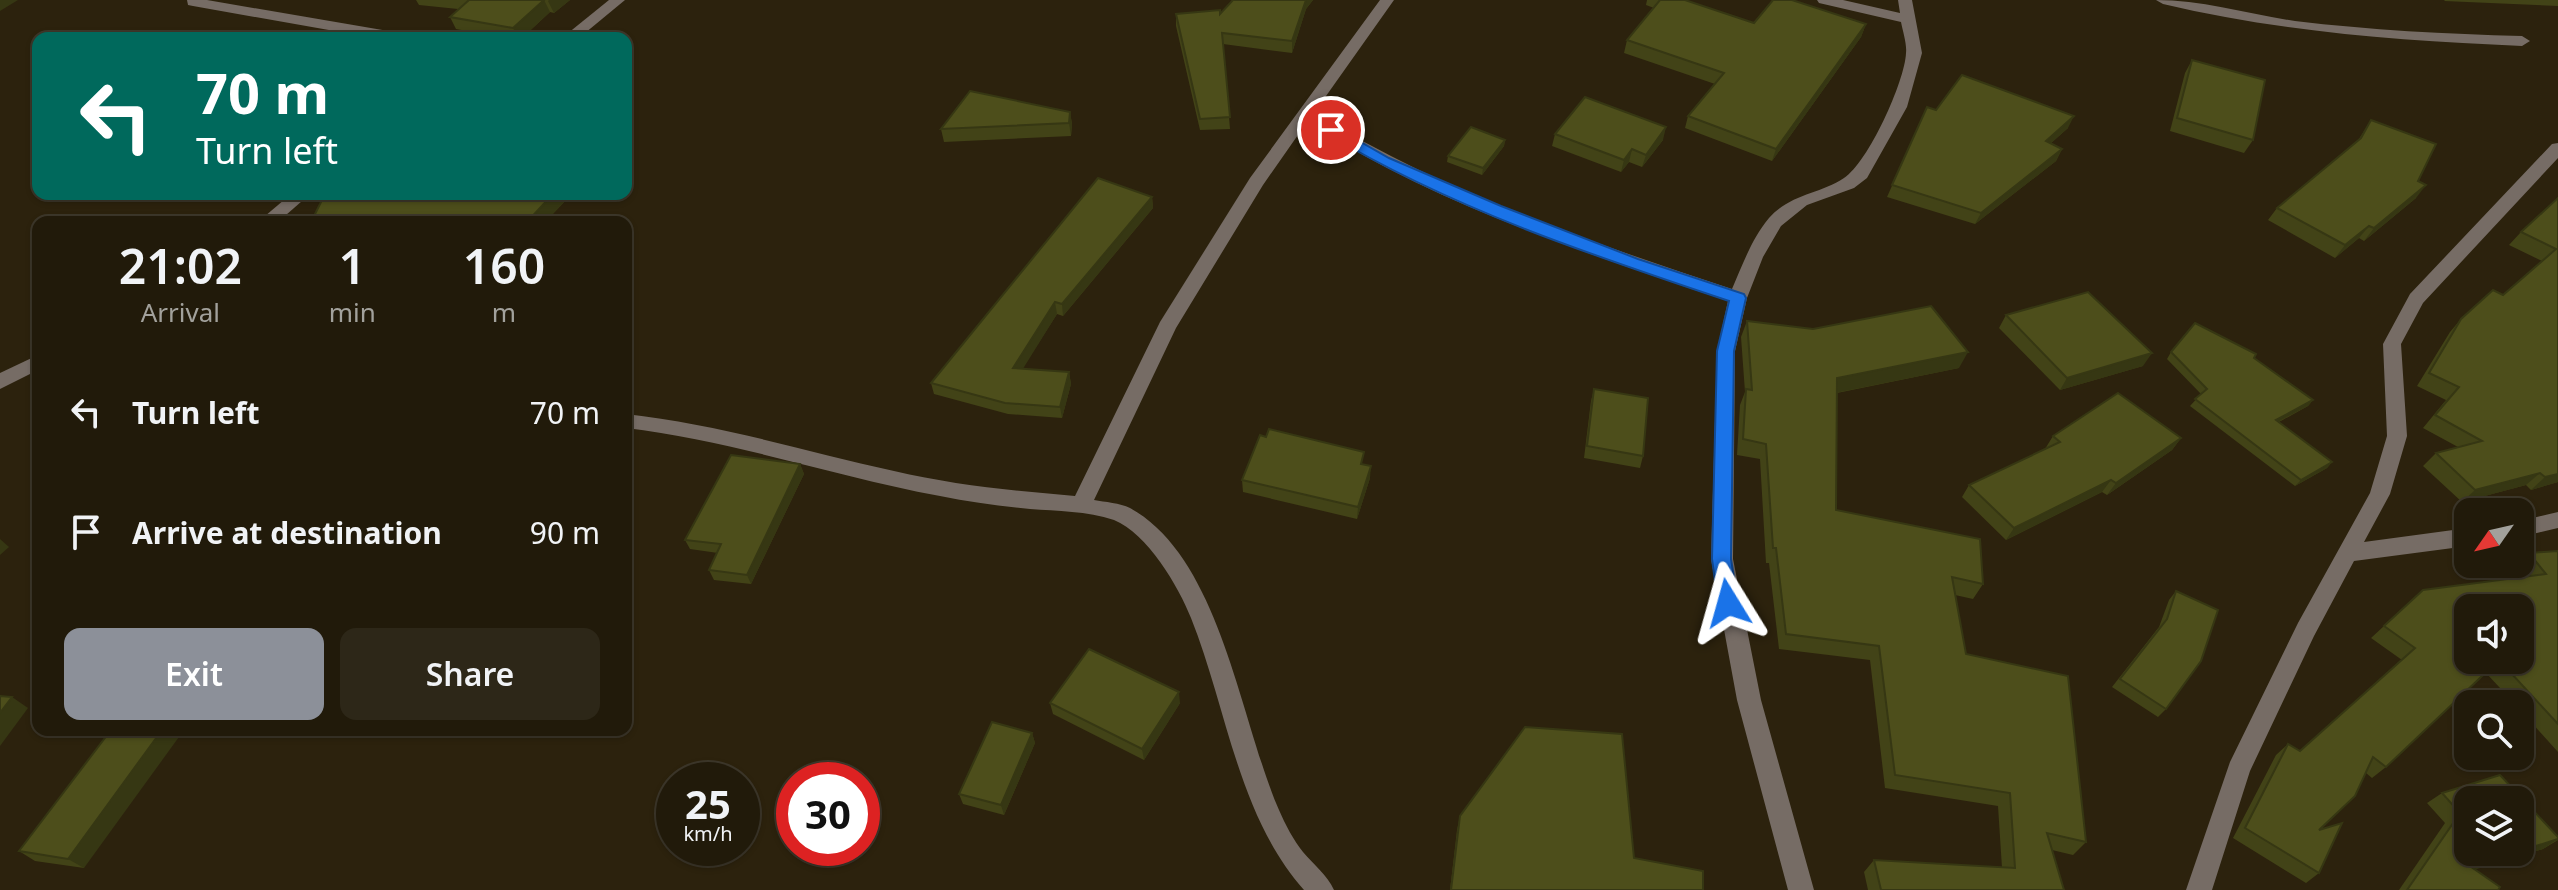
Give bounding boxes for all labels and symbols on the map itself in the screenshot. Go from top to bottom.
pin [1297,96,1365,164]
north arrow [2454,498,2534,578]
position arrow [1686,561,1770,645]
speed limit sign: 30 [776,762,880,866]

